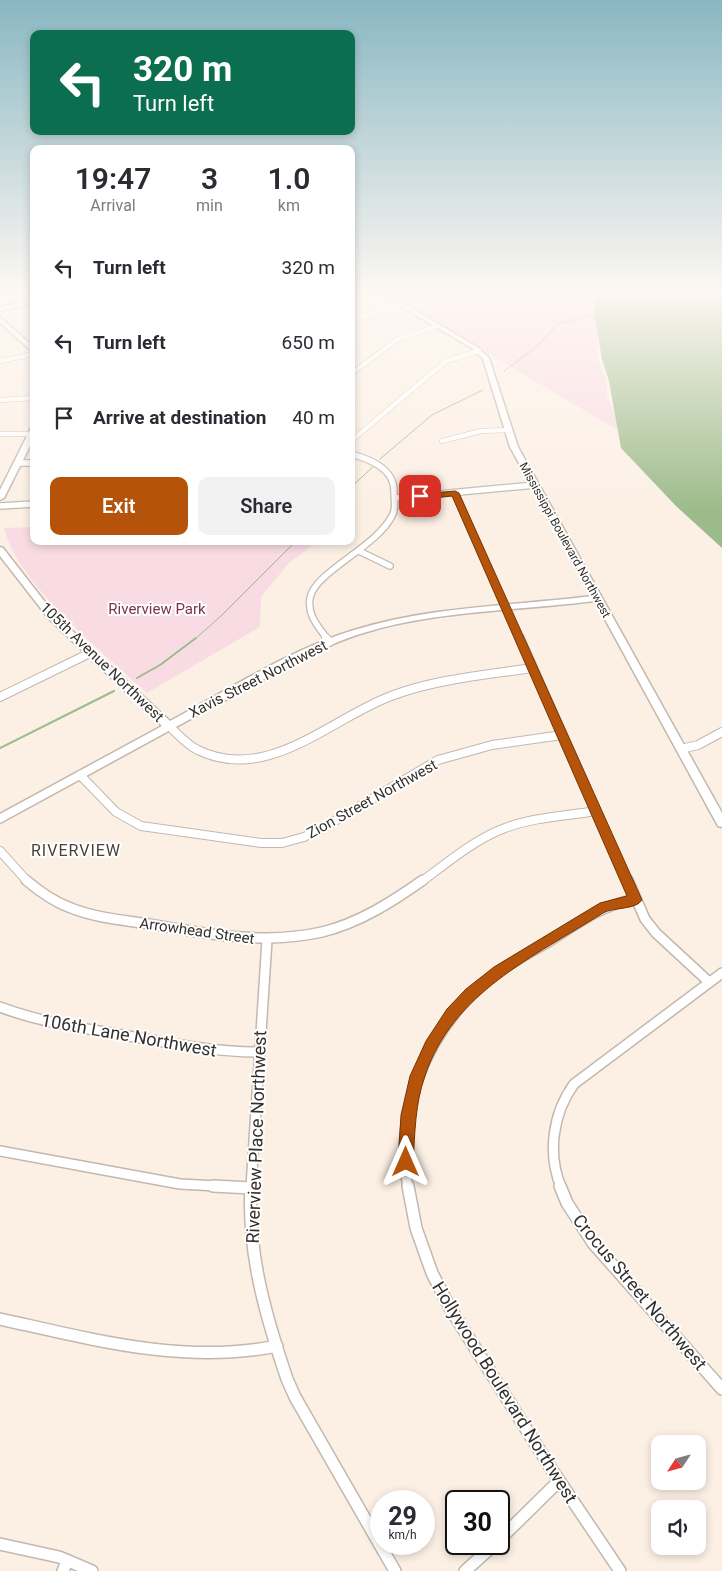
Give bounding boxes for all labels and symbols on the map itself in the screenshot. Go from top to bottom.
street label: Mississippi Boulevard Northwest [516,460,614,620]
pin [399,475,441,517]
street label: 105th Avenue Northwest [37,598,168,726]
park label: Riverview Park [108,600,206,618]
street label: Xavis Street Northwest [186,636,330,722]
street label: Zion Street Northwest [304,756,440,842]
district label: RIVERVIEW [31,841,121,860]
street label: Arrowhead Street [138,914,256,948]
street label: 106th Lane Northwest [40,1009,218,1061]
street label: Riverview Place Northwest [242,1030,270,1244]
position arrow [379,1135,431,1187]
street label: Crocus Street Northwest [569,1210,711,1374]
street label: Hollywood Boulevard Northwest [428,1278,582,1507]
north arrow [651,1435,706,1490]
speed limit sign: 30 [445,1490,510,1555]

